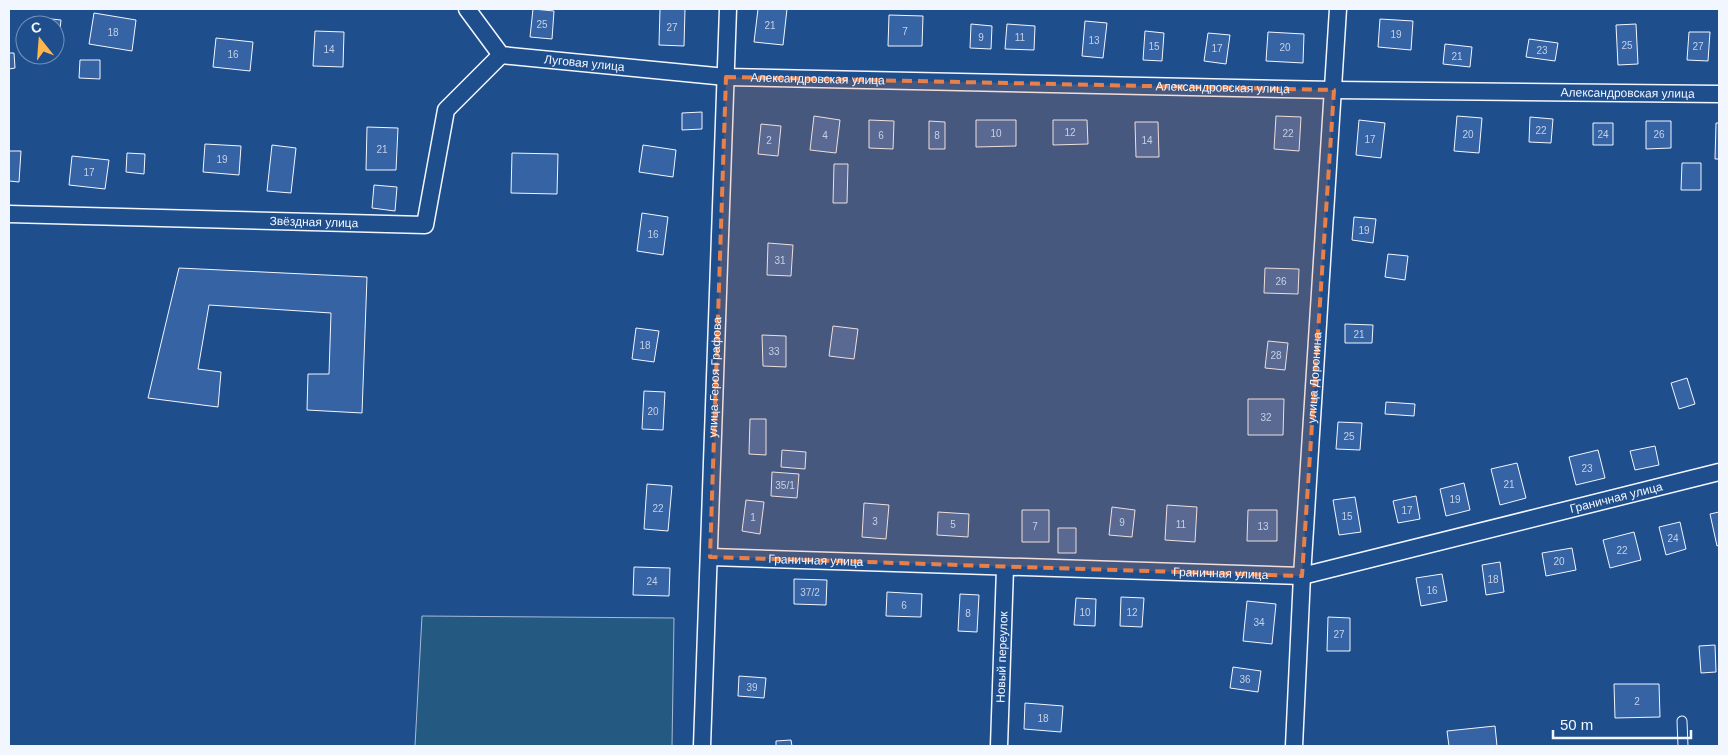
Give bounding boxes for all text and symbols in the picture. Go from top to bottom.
north arrow [15,15,65,65]
text: С [29,18,43,37]
house number: 25 [536,19,548,30]
house number: 21 [764,20,776,31]
house number: 27 [666,22,678,33]
house number: 7 [902,26,908,37]
house number: 18 [107,27,119,38]
house number: 19 [1390,29,1402,40]
house number: 9 [978,32,984,43]
house number: 11 [1015,32,1026,43]
house number: 13 [1088,35,1100,46]
house number: 25 [1621,40,1633,51]
house number: 15 [1148,41,1160,52]
house number: 27 [1692,41,1704,52]
house number: 20 [1279,42,1291,53]
house number: 17 [1211,43,1223,54]
house number: 14 [323,44,335,55]
house number: 23 [1536,45,1548,56]
house number: 16 [227,49,239,60]
house number: 21 [1451,51,1463,62]
street label: Луговая улица [544,52,626,74]
street label: Александровская улица [750,71,885,87]
street label: Александровская улица [1155,79,1290,96]
street label: Александровская улица [1560,85,1695,101]
house number: 22 [1535,125,1547,136]
house number: 12 [1064,127,1076,138]
house number: 10 [990,128,1002,139]
house number: 22 [1282,128,1294,139]
house number: 20 [1462,129,1474,140]
house number: 24 [1597,129,1609,140]
house number: 26 [1653,129,1665,140]
house number: 4 [822,130,828,141]
house number: 6 [878,130,884,141]
house number: 8 [934,130,940,141]
house number: 17 [1364,134,1376,145]
house number: 2 [766,135,772,146]
house number: 14 [1141,135,1153,146]
house number: 21 [376,144,388,155]
house number: 19 [216,154,228,165]
house number: 17 [83,167,95,178]
street label: Звёздная улица [269,214,359,230]
house number: 19 [1358,225,1370,236]
house number: 16 [647,229,659,240]
house number: 31 [774,255,786,266]
house number: 26 [1275,276,1287,287]
street label: улица Героя Графова [706,316,724,438]
house number: 21 [1353,329,1365,340]
street label: улица Доронина [1305,331,1324,424]
house number: 18 [639,340,651,351]
house number: 33 [768,346,780,357]
house number: 28 [1270,350,1282,361]
house number: 20 [647,406,659,417]
house number: 32 [1260,412,1272,423]
house number: 25 [1343,431,1355,442]
house number: 23 [1581,463,1593,474]
house number: 21 [1503,479,1515,490]
street label: Граничная улица [1568,479,1664,516]
house number: 35/1 [775,480,795,491]
house number: 19 [1449,494,1461,505]
house number: 22 [652,503,664,514]
house number: 17 [1401,505,1413,516]
house number: 15 [1341,511,1353,522]
house number: 1 [750,512,756,523]
house number: 3 [872,516,878,527]
house number: 9 [1119,517,1125,528]
house number: 5 [950,519,956,530]
house number: 11 [1176,519,1187,530]
house number: 7 [1032,521,1038,532]
house number: 13 [1257,521,1269,532]
house number: 24 [1667,533,1679,544]
house number: 22 [1616,545,1628,556]
street label: Граничная улица [768,552,864,569]
house number: 20 [1553,556,1565,567]
street label: Граничная улица [1173,565,1269,582]
house number: 18 [1487,574,1499,585]
house number: 24 [646,576,658,587]
house number: 16 [1426,585,1438,596]
house number: 37/2 [800,587,820,598]
house number: 6 [901,600,907,611]
house number: 10 [1079,607,1091,618]
house number: 12 [1126,607,1138,618]
house number: 8 [965,608,971,619]
street label: Новый переулок [993,610,1011,703]
house number: 34 [1253,617,1265,628]
house number: 27 [1333,629,1345,640]
house number: 36 [1239,674,1251,685]
house number: 39 [746,682,758,693]
house number: 2 [1634,696,1640,707]
scale bar [1553,708,1690,740]
house number: 18 [1037,713,1049,724]
text: 50 m [1560,716,1593,733]

